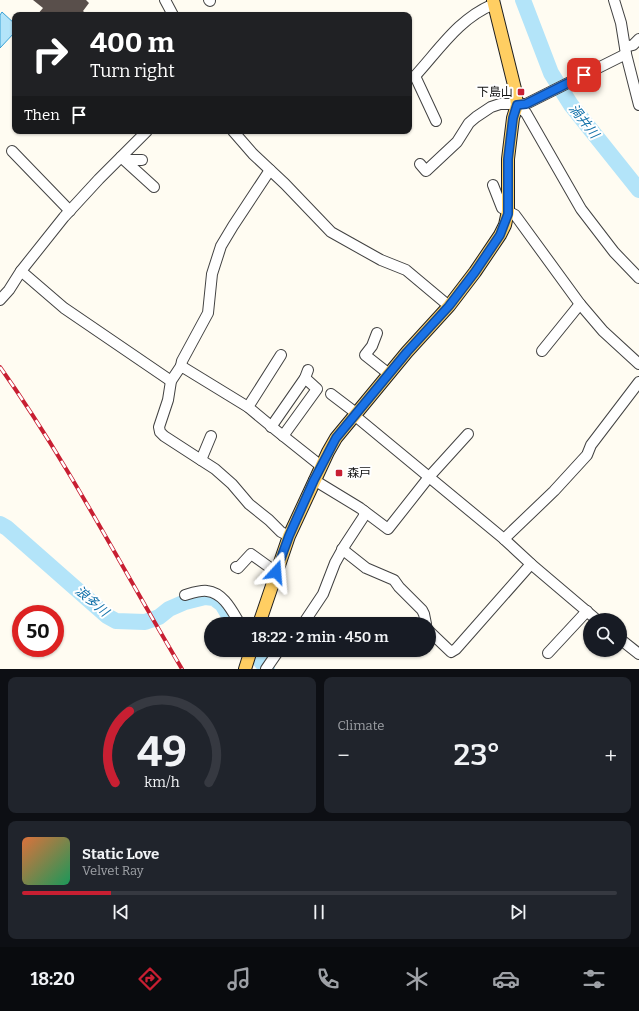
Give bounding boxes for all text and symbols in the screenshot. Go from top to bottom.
text: 400 m [90,26,174,59]
icon: right [24,28,76,80]
pin [567,58,601,92]
text: Turn right [90,60,175,82]
icon: arrive [573,64,595,86]
place label: 下島山 [477,85,513,99]
marker: 下島山 [516,87,526,97]
water label: 渦井川 [566,101,603,143]
icon: arrive [68,104,90,126]
text: Then [24,106,60,124]
place label: 森戸 [347,466,371,480]
marker: 森戸 [334,468,344,478]
position arrow [255,551,297,593]
water label: 浪多川 [72,583,113,621]
speed limit sign: 50 [12,605,64,657]
map controls [583,613,627,657]
button: search [583,613,627,657]
text: 18:22 · 2 min · 450 m [251,628,389,646]
text: Climate [338,718,384,733]
text: 49 [137,727,187,777]
text: 23° [453,737,501,773]
text: − [338,742,350,769]
text: + [604,742,617,769]
text: km/h [144,774,180,791]
text: Static Love [82,845,159,863]
text: Velvet Ray [82,863,144,878]
icon: previous [110,901,132,923]
icon: pause [308,901,330,923]
icon: next [507,901,529,923]
icon: directions [136,965,164,993]
icon: music [225,965,253,993]
icon: phone [314,965,342,993]
icon: climate [403,965,431,993]
icon: car [492,965,520,993]
icon: filters [580,965,608,993]
text: 18:20 [30,968,75,990]

